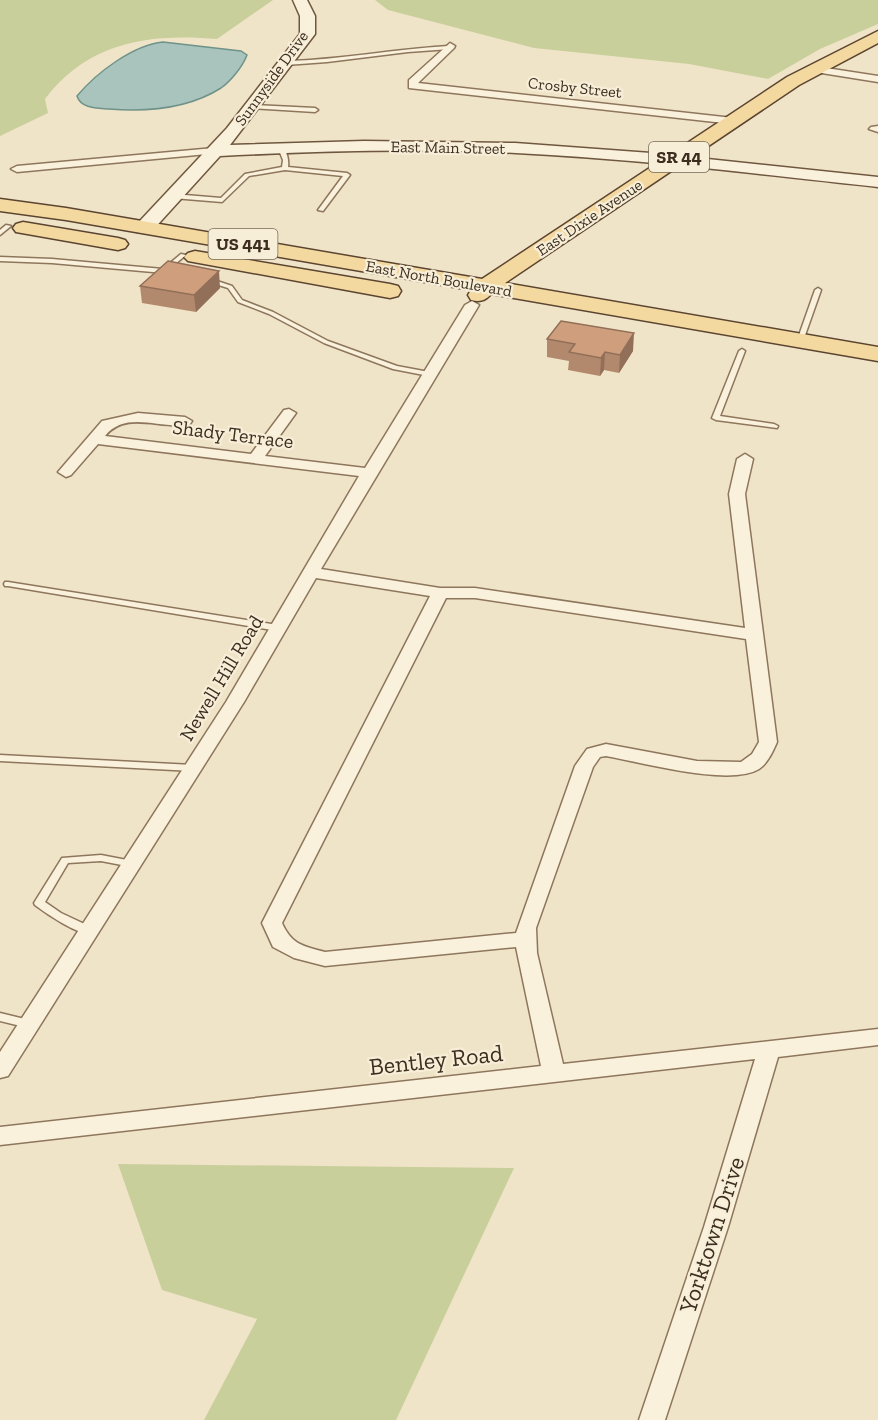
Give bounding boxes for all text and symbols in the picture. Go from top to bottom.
street label: Sunnyside Drive [231,27,312,129]
street label: Crosby Street [527,73,623,102]
street label: East Main Street [390,137,506,158]
road number: SR 44 [649,142,709,172]
street label: East Dixie Avenue [533,175,646,260]
road number: US 441 [208,229,278,259]
street label: East North Boulevard [364,256,514,301]
street label: Shady Terrace [171,415,295,453]
street label: Newell Hill Road [174,611,268,745]
street label: Bentley Road [368,1038,504,1081]
street label: Yorktown Drive [672,1153,750,1318]

